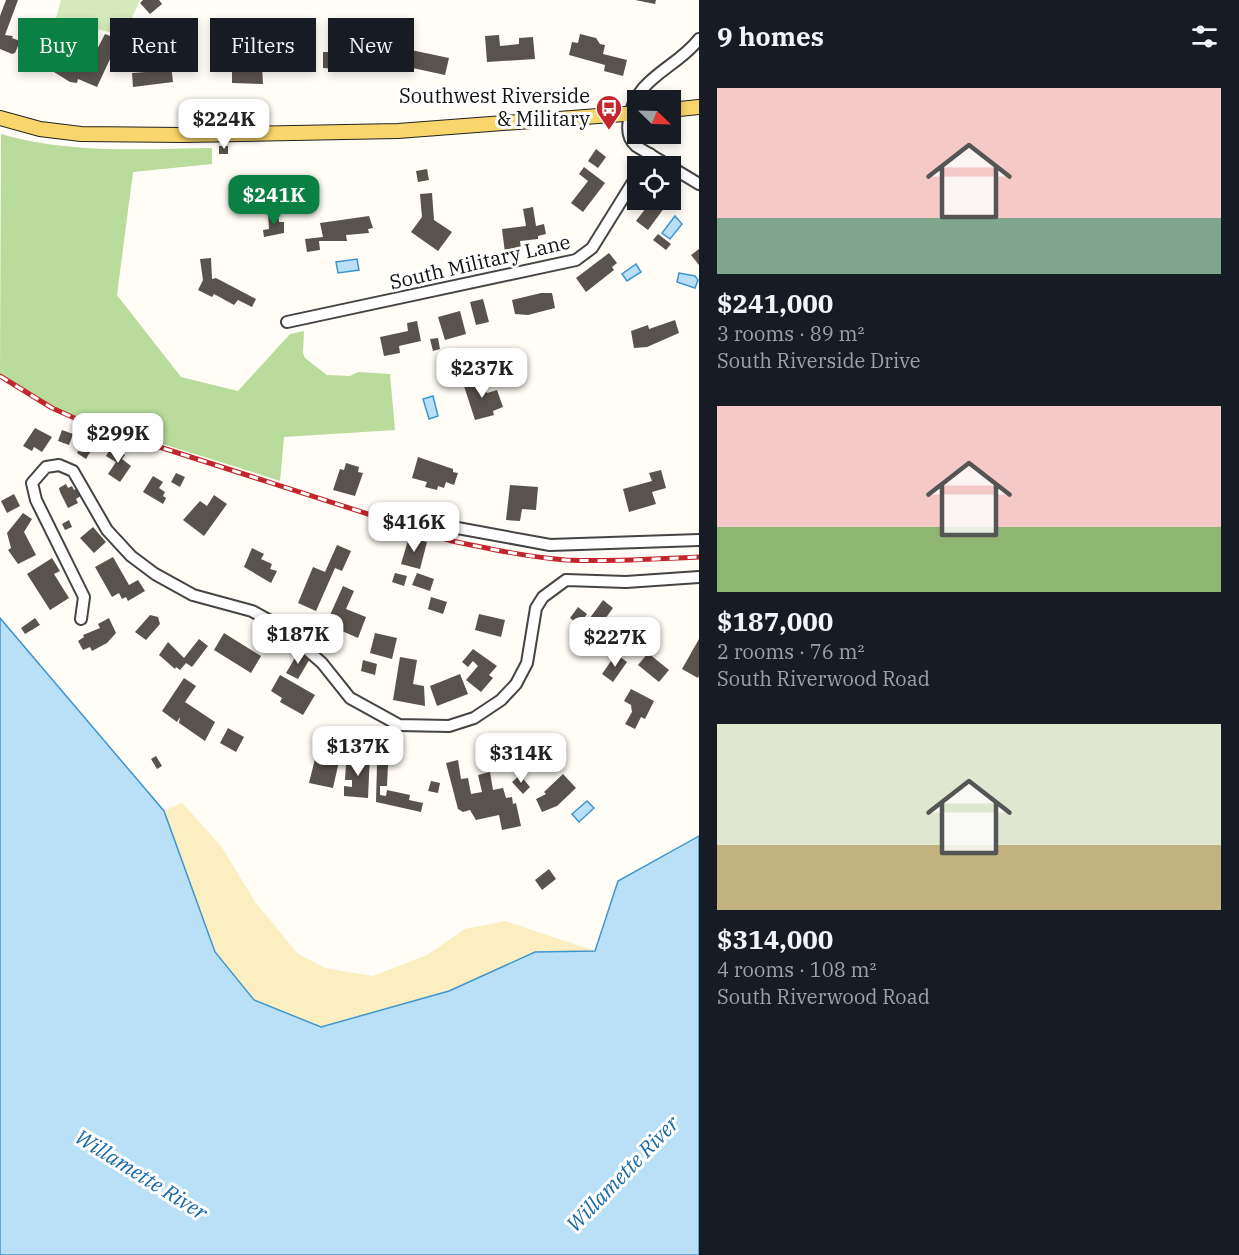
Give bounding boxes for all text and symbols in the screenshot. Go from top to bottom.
chip: Buy [18,18,98,72]
chip: Rent [110,18,198,72]
chip: Filters [210,18,316,72]
chip: New [328,18,414,72]
text: 9 homes [717,19,824,53]
icon: filters [1188,20,1221,53]
place label: Southwest Riverside & Military [399,82,590,132]
north arrow [627,90,681,144]
map controls [627,90,681,210]
bus stop icon: Southwest Riverside & Military [594,93,624,131]
pin: $224K [182,99,266,150]
text: $224K [192,105,256,132]
icon: home [915,127,1023,235]
button: locate [627,156,681,210]
pin: $241K [232,175,316,226]
text: $241K [242,181,306,208]
street label: South Military Lane [387,228,573,295]
text: $241,000 [717,286,833,320]
text: 3 rooms · 89 m² [717,320,864,347]
text: South Riverside Drive [717,347,920,374]
pin: $237K [440,348,524,399]
text: $237K [450,354,514,381]
pin: $299K [76,413,160,464]
text: $299K [86,419,150,446]
icon: home [915,445,1023,553]
pin: $416K [372,502,456,553]
text: $416K [382,508,446,535]
text: $187,000 [717,604,833,638]
pin: $187K [256,614,340,665]
pin: $227K [573,617,657,668]
text: $187K [266,620,330,647]
text: $227K [583,623,647,650]
text: 2 rooms · 76 m² [717,638,864,665]
text: South Riverwood Road [717,665,930,692]
pin: $137K [316,726,400,777]
text: $137K [326,732,390,759]
pin: $314K [479,733,563,784]
text: $314K [489,739,553,766]
icon: home [915,763,1023,871]
text: $314,000 [717,922,833,956]
text: 4 rooms · 108 m² [717,956,876,983]
text: South Riverwood Road [717,983,930,1010]
water label: Willamette River [560,1109,685,1237]
water label: Willamette River [70,1122,214,1226]

